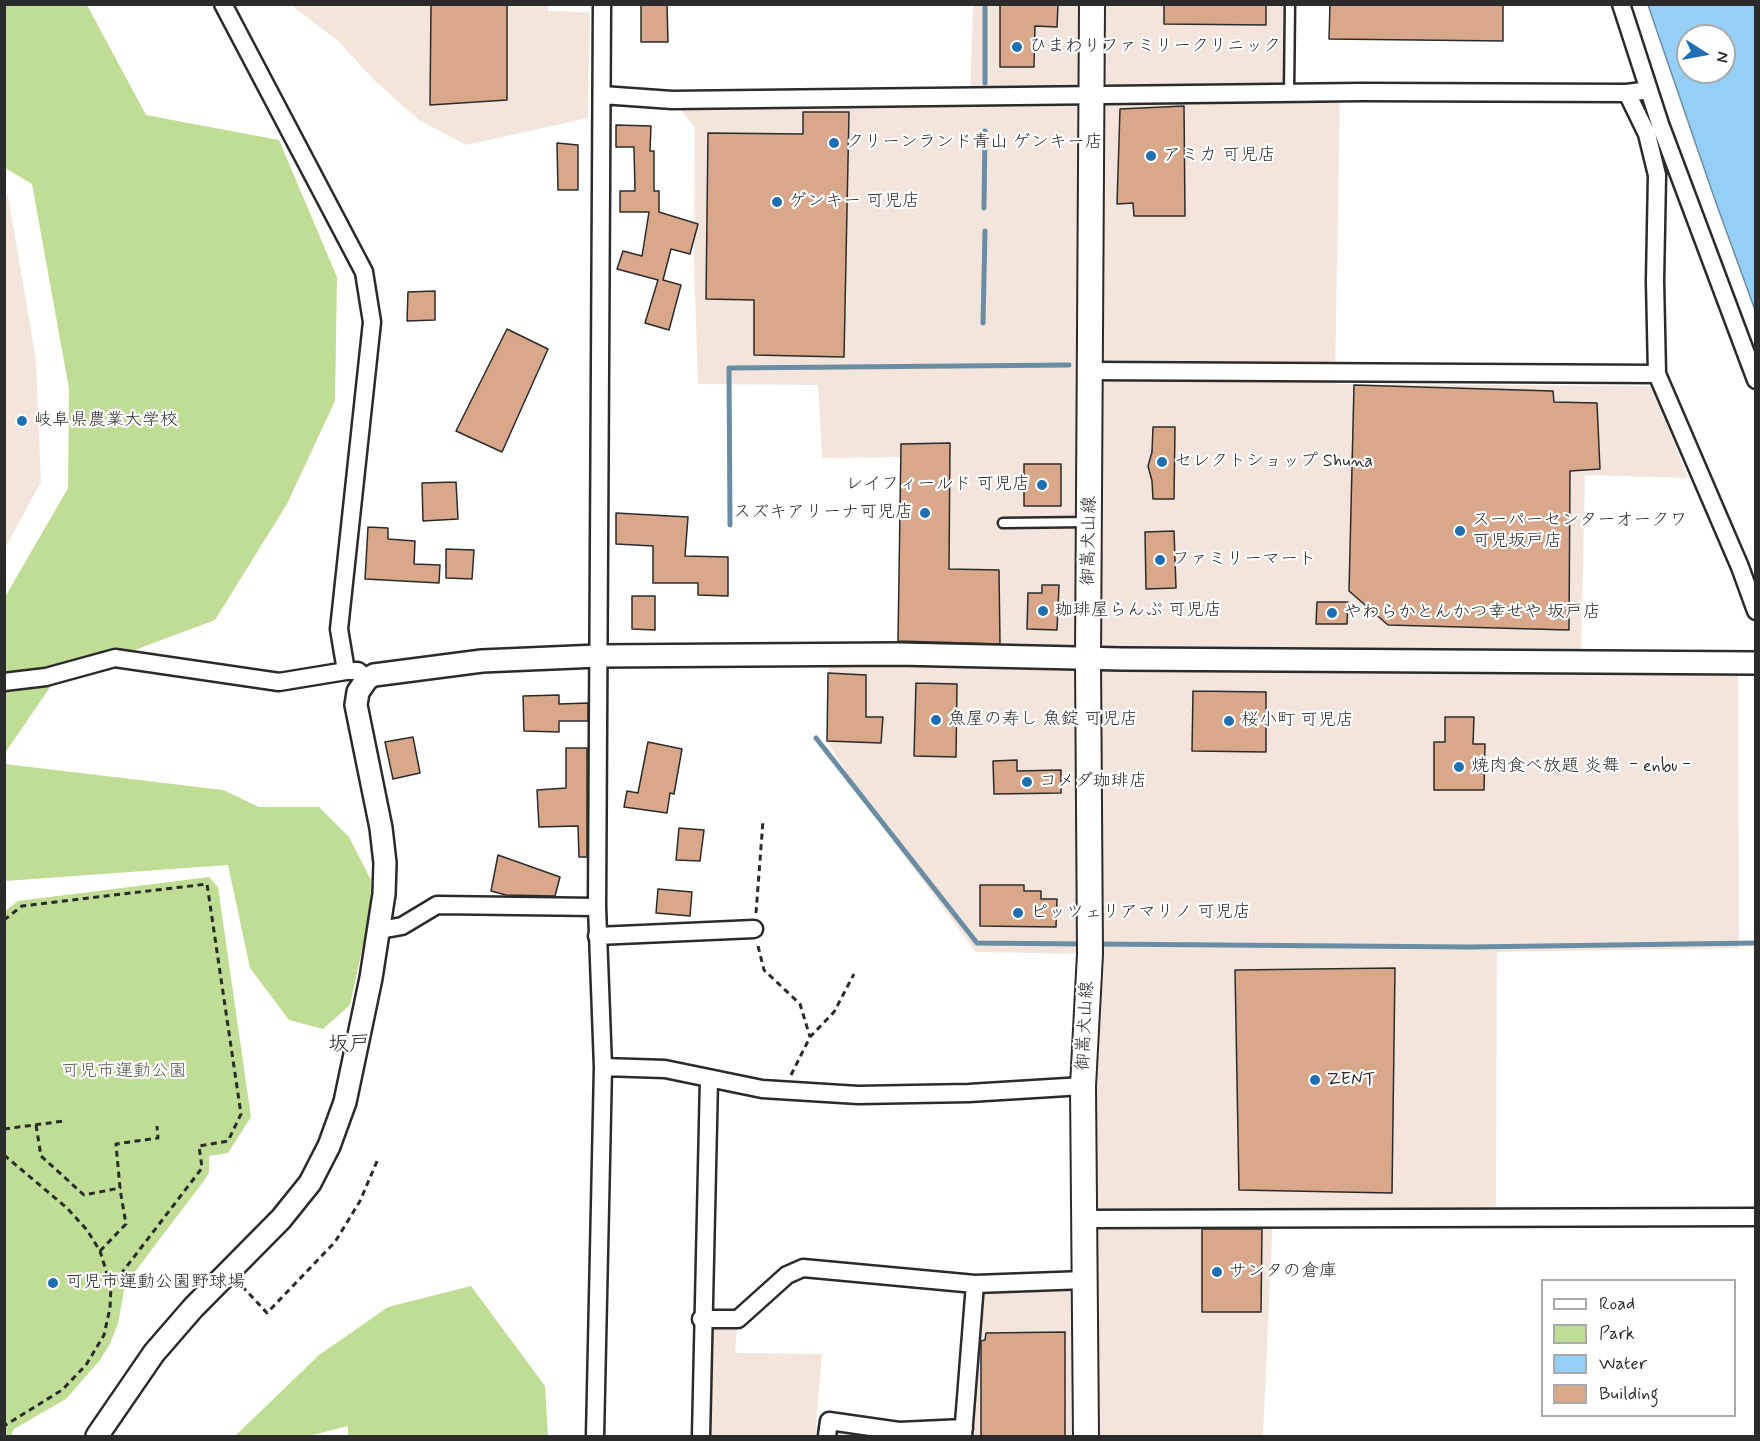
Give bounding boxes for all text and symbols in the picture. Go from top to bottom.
north arrow [1676,24,1736,84]
place label: ひまわりファミリークリニック [1029,36,1281,58]
marker: ひまわりファミリークリニック [1010,40,1024,54]
text: N [1711,50,1734,64]
place label: クリーンランド青山 ゲンキー店 [846,132,1103,154]
marker: クリーンランド青山 ゲンキー店 [827,136,841,150]
place label: アミカ 可児店 [1163,145,1276,167]
marker: アミカ 可児店 [1144,149,1158,163]
place label: ゲンキー 可児店 [789,191,920,213]
marker: ゲンキー 可児店 [770,195,784,209]
place label: 岐阜県農業大学校 [34,410,178,432]
marker: 岐阜県農業大学校 [15,414,29,428]
place label: セレクトショップ Shuna [1174,451,1373,473]
marker: セレクトショップ Shuna [1155,455,1169,469]
place label: レイフィールド 可児店 [845,474,1030,496]
marker: レイフィールド 可児店 [1035,478,1049,492]
street label: 御嵩犬山線 [1078,496,1102,586]
place label: スズキアリーナ可児店 [733,502,913,524]
marker: スズキアリーナ可児店 [918,506,932,520]
place label: スーパーセンターオークワ 可児坂戸店 [1472,510,1687,552]
marker: スーパーセンターオークワ 可児坂戸店 [1453,524,1467,538]
place label: ファミリーマート [1172,549,1316,571]
marker: ファミリーマート [1153,553,1167,567]
place label: 珈琲屋らんぷ 可児店 [1055,600,1222,622]
place label: やわらかとんかつ幸せや 坂戸店 [1344,602,1601,624]
marker: 珈琲屋らんぷ 可児店 [1036,604,1050,618]
marker: やわらかとんかつ幸せや 坂戸店 [1325,606,1339,620]
place label: 魚屋の寿し 魚錠 可児店 [948,709,1138,731]
place label: 桜小町 可児店 [1241,710,1354,732]
marker: 魚屋の寿し 魚錠 可児店 [929,713,943,727]
marker: 桜小町 可児店 [1222,714,1236,728]
place label: 焼肉食べ放題 炎舞 ‐enbu‐ [1471,756,1696,778]
marker: 焼肉食べ放題 炎舞 ‐enbu‐ [1452,760,1466,774]
place label: コメダ珈琲店 [1039,771,1147,793]
marker: コメダ珈琲店 [1020,775,1034,789]
place label: ピッツェリアマリノ 可児店 [1030,902,1251,924]
marker: ピッツェリアマリノ 可児店 [1011,906,1025,920]
street label: 御嵩犬山線 [1073,980,1099,1072]
district label: 坂戸 [328,1033,370,1059]
park label: 可児市運動公園 [61,1061,187,1083]
place label: ZENT [1327,1069,1375,1091]
marker: ZENT [1308,1073,1322,1087]
place label: サンタの倉庫 [1229,1261,1337,1283]
marker: サンタの倉庫 [1210,1265,1224,1279]
place label: 可児市運動公園野球場 [65,1272,245,1294]
marker: 可児市運動公園野球場 [46,1276,60,1290]
legend [1541,1279,1736,1417]
text: Road [1599,1292,1635,1316]
text: Park [1599,1322,1635,1346]
text: Water [1599,1352,1647,1376]
text: Building [1599,1382,1659,1406]

